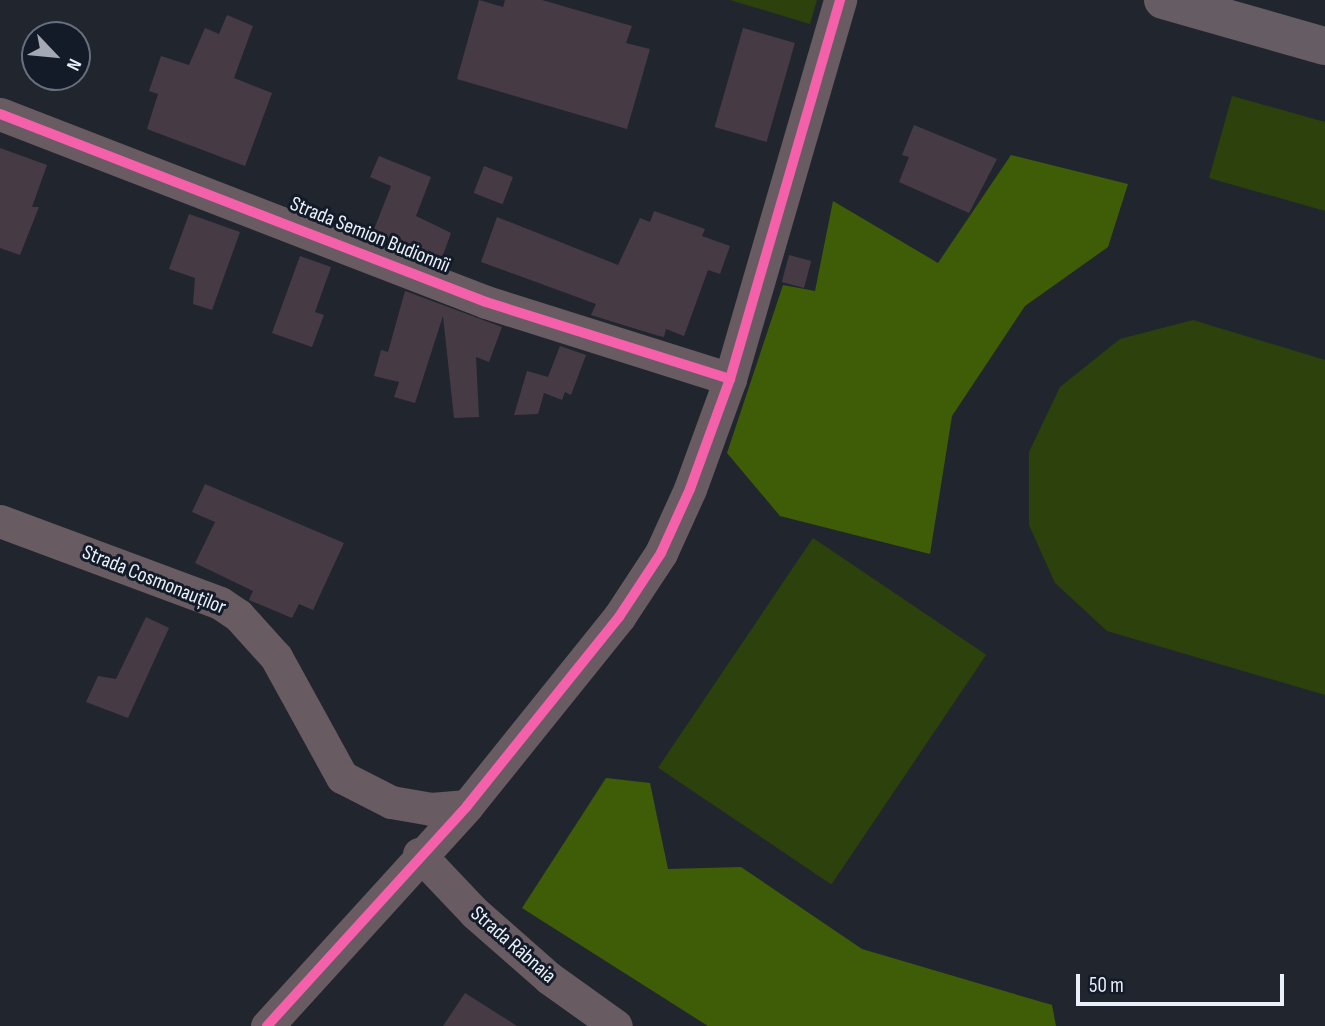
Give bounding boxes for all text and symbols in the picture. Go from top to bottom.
north arrow [21,21,91,91]
text: N [61,55,86,74]
street label: Strada Semion Budionnîi [286,191,454,279]
street label: Strada Cosmonauților [79,540,229,620]
street label: Strada Râbnaia [465,901,561,989]
scale bar [1080,960,1288,1004]
text: 50 m [1089,973,1124,998]

